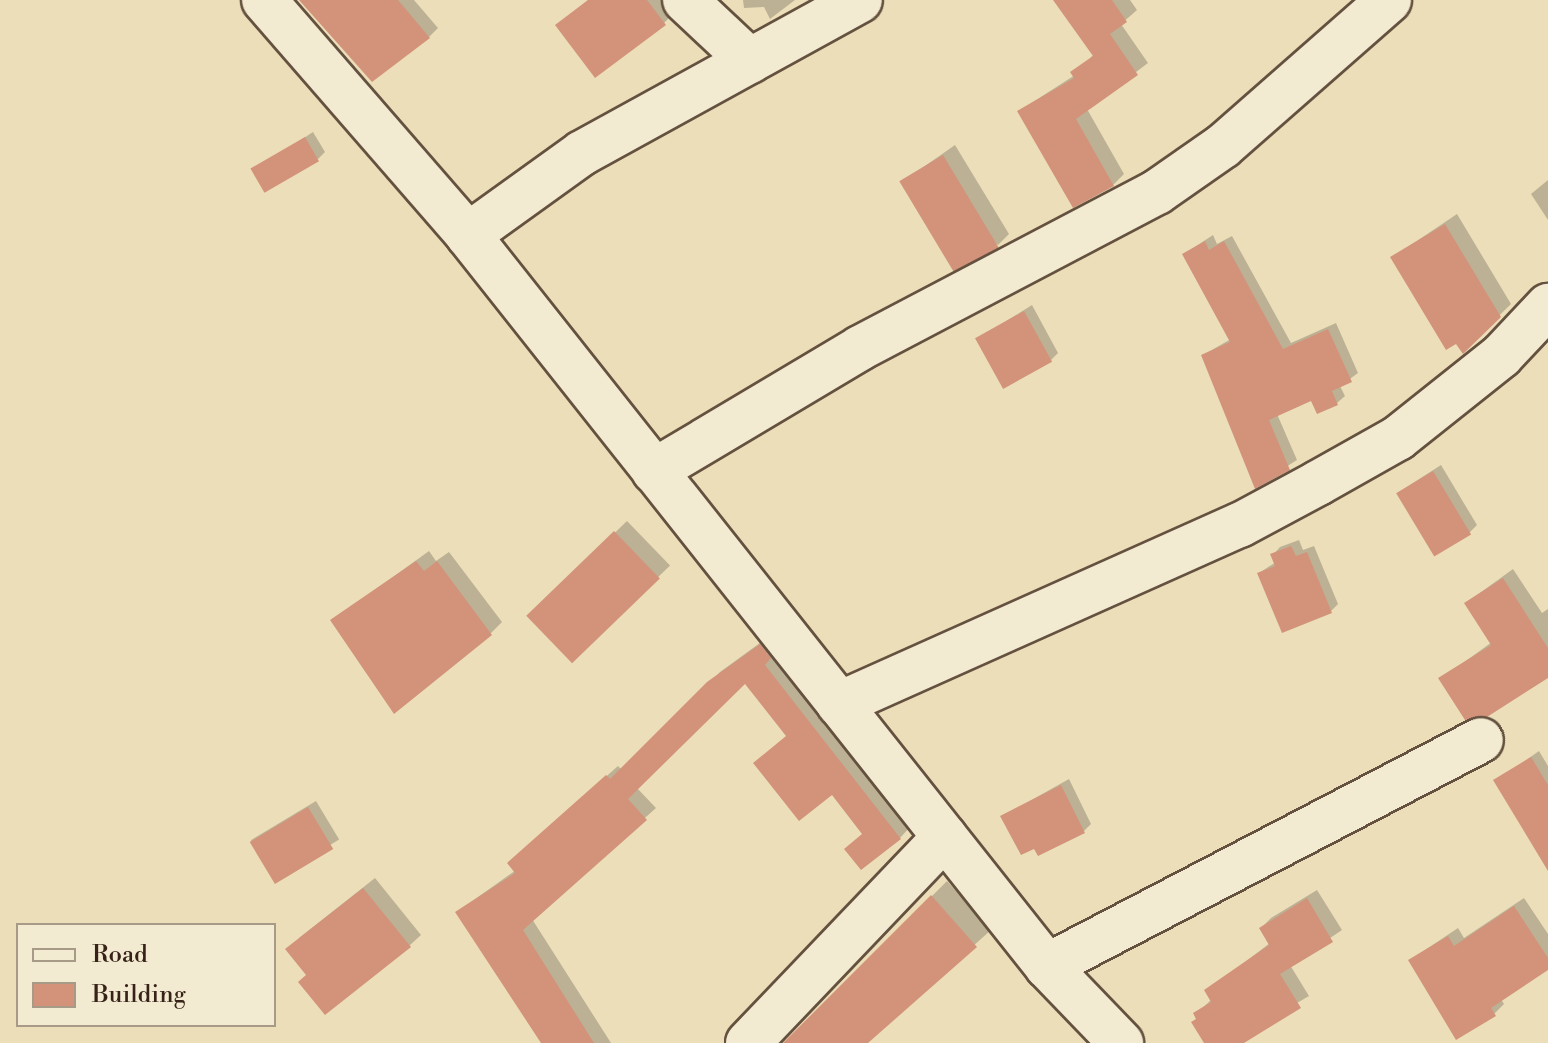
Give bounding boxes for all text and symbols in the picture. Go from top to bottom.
legend [16,923,276,1027]
text: Road [92,940,148,970]
text: Building [92,980,186,1010]

